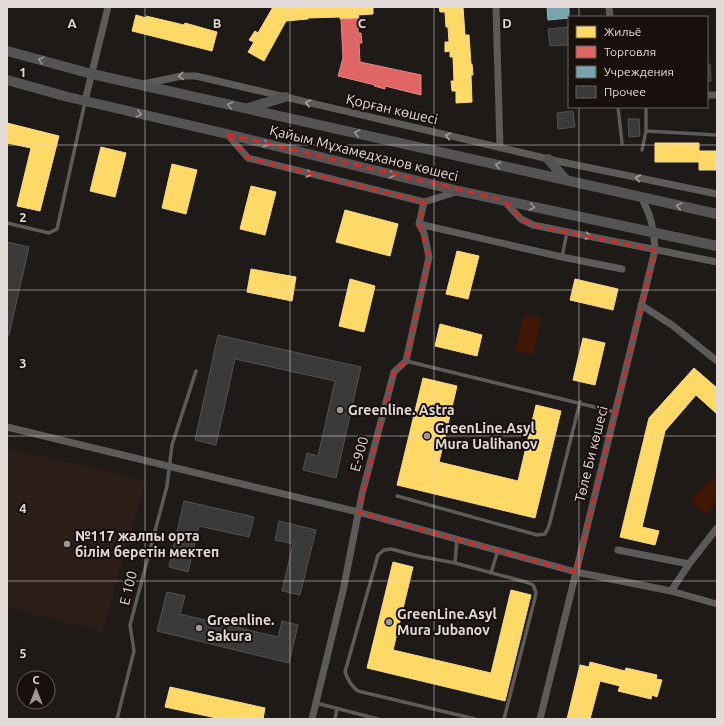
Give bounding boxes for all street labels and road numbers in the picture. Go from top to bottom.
street label: Қорған көшесі [345,91,439,127]
street label: Қайым Мұхамедханов көшесі [268,122,460,184]
street label: Төле Би көшесі [571,404,611,504]
street label: E-900 [347,435,371,473]
street label: E 100 [116,569,140,607]

